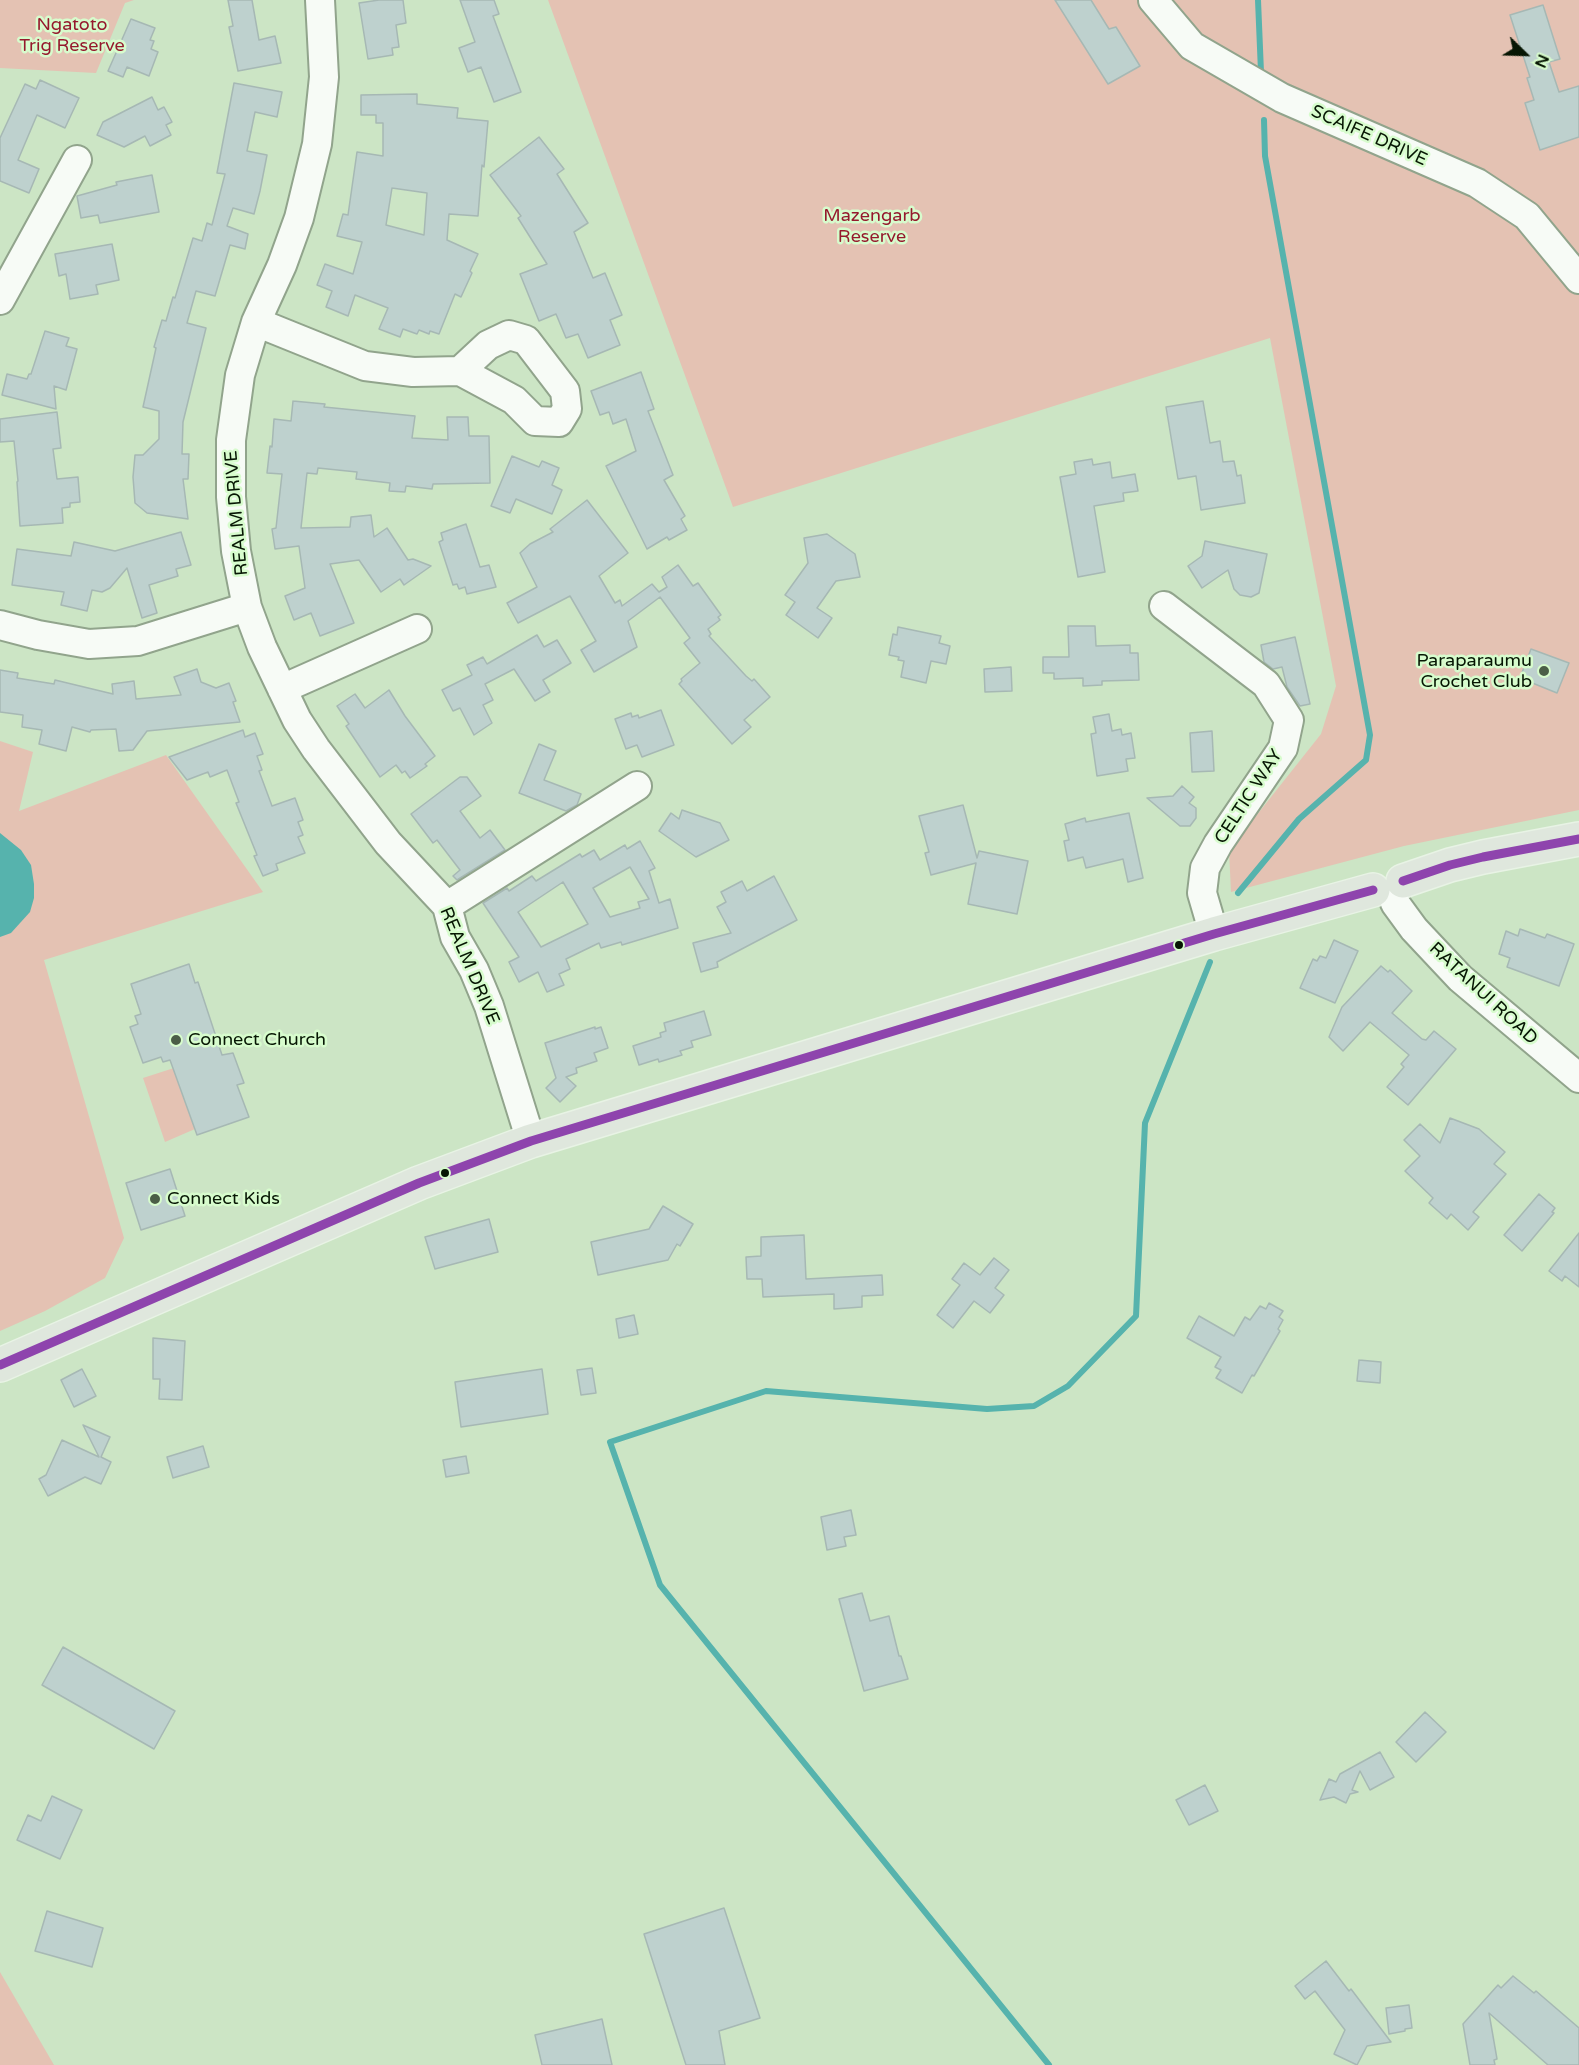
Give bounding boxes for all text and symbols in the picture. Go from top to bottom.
park label: Ngatoto Trig Reserve [19,14,125,57]
north arrow [1495,24,1555,84]
text: N [1530,51,1553,71]
street label: SCAIFE DRIVE [1308,101,1430,171]
park label: Mazengarb Reserve [823,205,921,248]
street label: REALM DRIVE [221,449,253,577]
place label: Paraparaumu Crochet Club [1416,650,1532,692]
marker: Paraparaumu Crochet Club [1537,664,1551,678]
street label: CELTIC WAY [1210,746,1288,848]
street label: REALM DRIVE [435,904,503,1028]
street label: RATANUI ROAD [1424,938,1542,1050]
unlabelled marker [1173,939,1185,951]
place label: Connect Church [188,1029,326,1051]
marker: Connect Church [169,1033,183,1047]
unlabelled marker [439,1167,451,1179]
place label: Connect Kids [167,1188,280,1210]
marker: Connect Kids [148,1192,162,1206]

